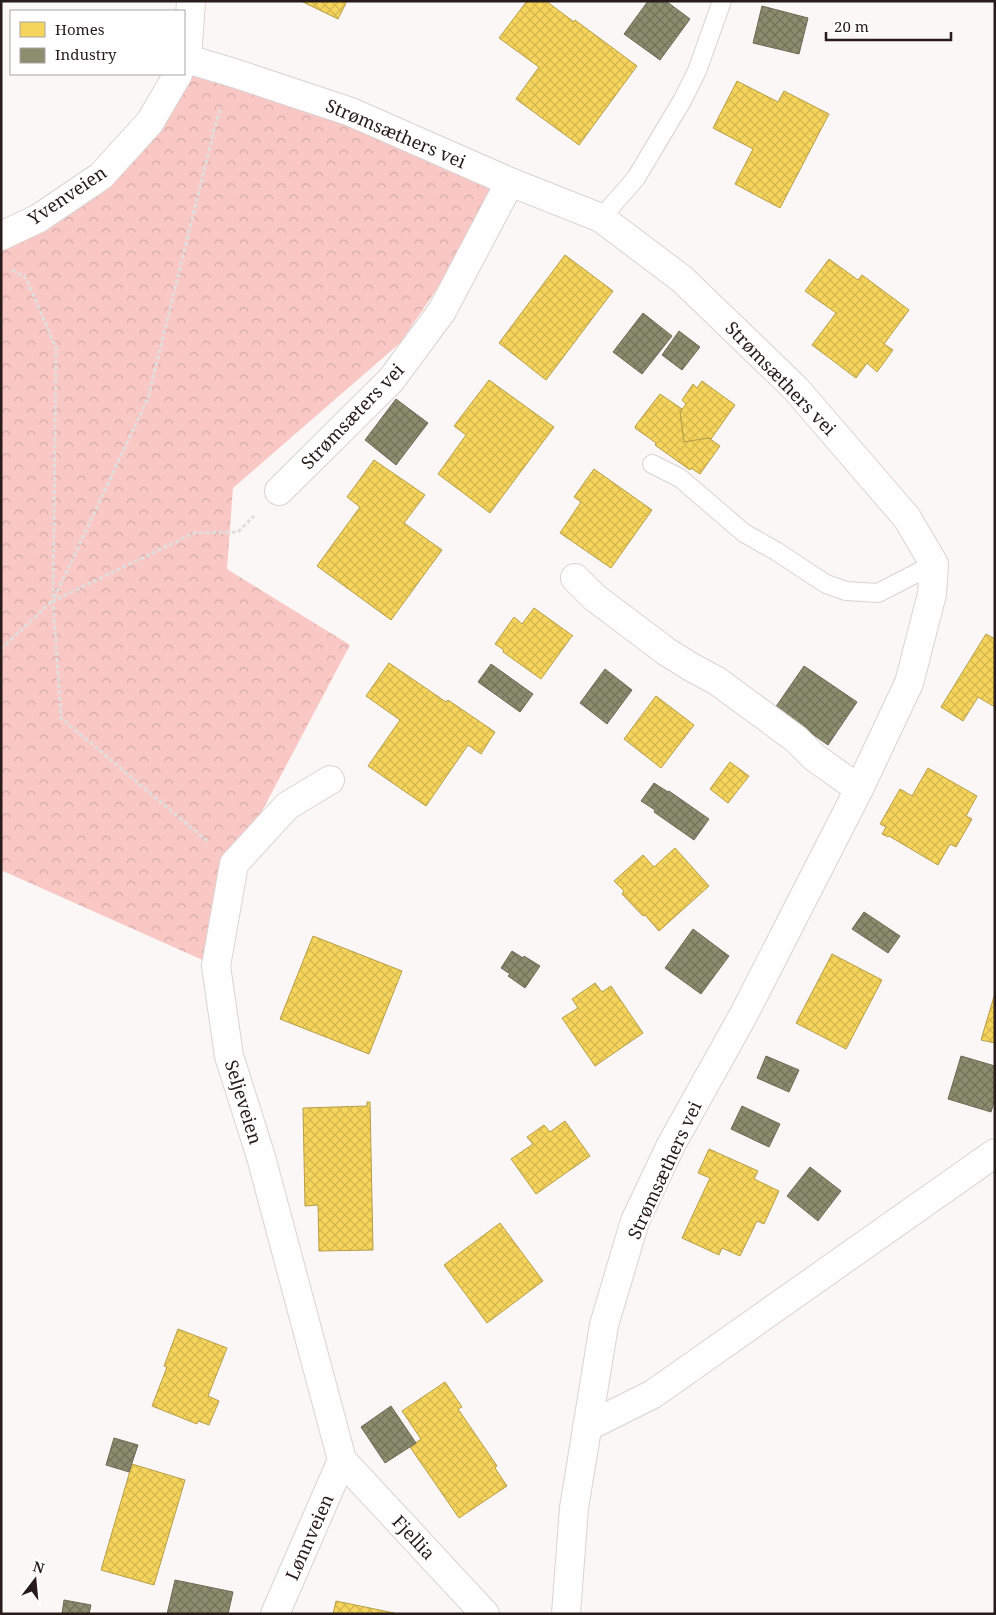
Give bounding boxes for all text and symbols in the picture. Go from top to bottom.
legend [10,10,185,75]
scale bar [826,10,951,42]
text: 20 m [834,16,869,36]
text: Homes [55,19,105,39]
text: Industry [55,44,117,64]
street label: Strømsæthers vei [322,93,470,173]
street label: Yvenveien [22,160,111,231]
street label: Strømsæthers vei [720,316,842,440]
street label: Strømsæters vei [295,358,409,474]
street label: Seljeveien [220,1057,268,1148]
street label: Strømsæthers vei [621,1097,707,1243]
street label: Lønnveien [279,1490,339,1584]
street label: Fjellia [387,1510,441,1564]
north arrow [10,1555,60,1605]
text: N [31,1556,47,1578]

